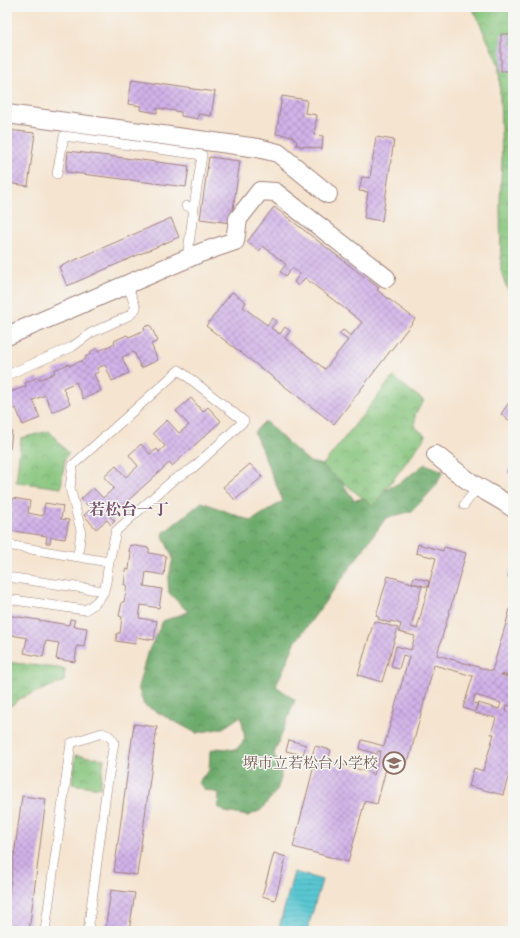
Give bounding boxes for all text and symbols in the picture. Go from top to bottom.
district label: 若松台一丁 [89,500,169,523]
school or university icon: 堺市立若松台小学校 [381,750,407,776]
place label: 堺市立若松台小学校 [243,754,378,775]

